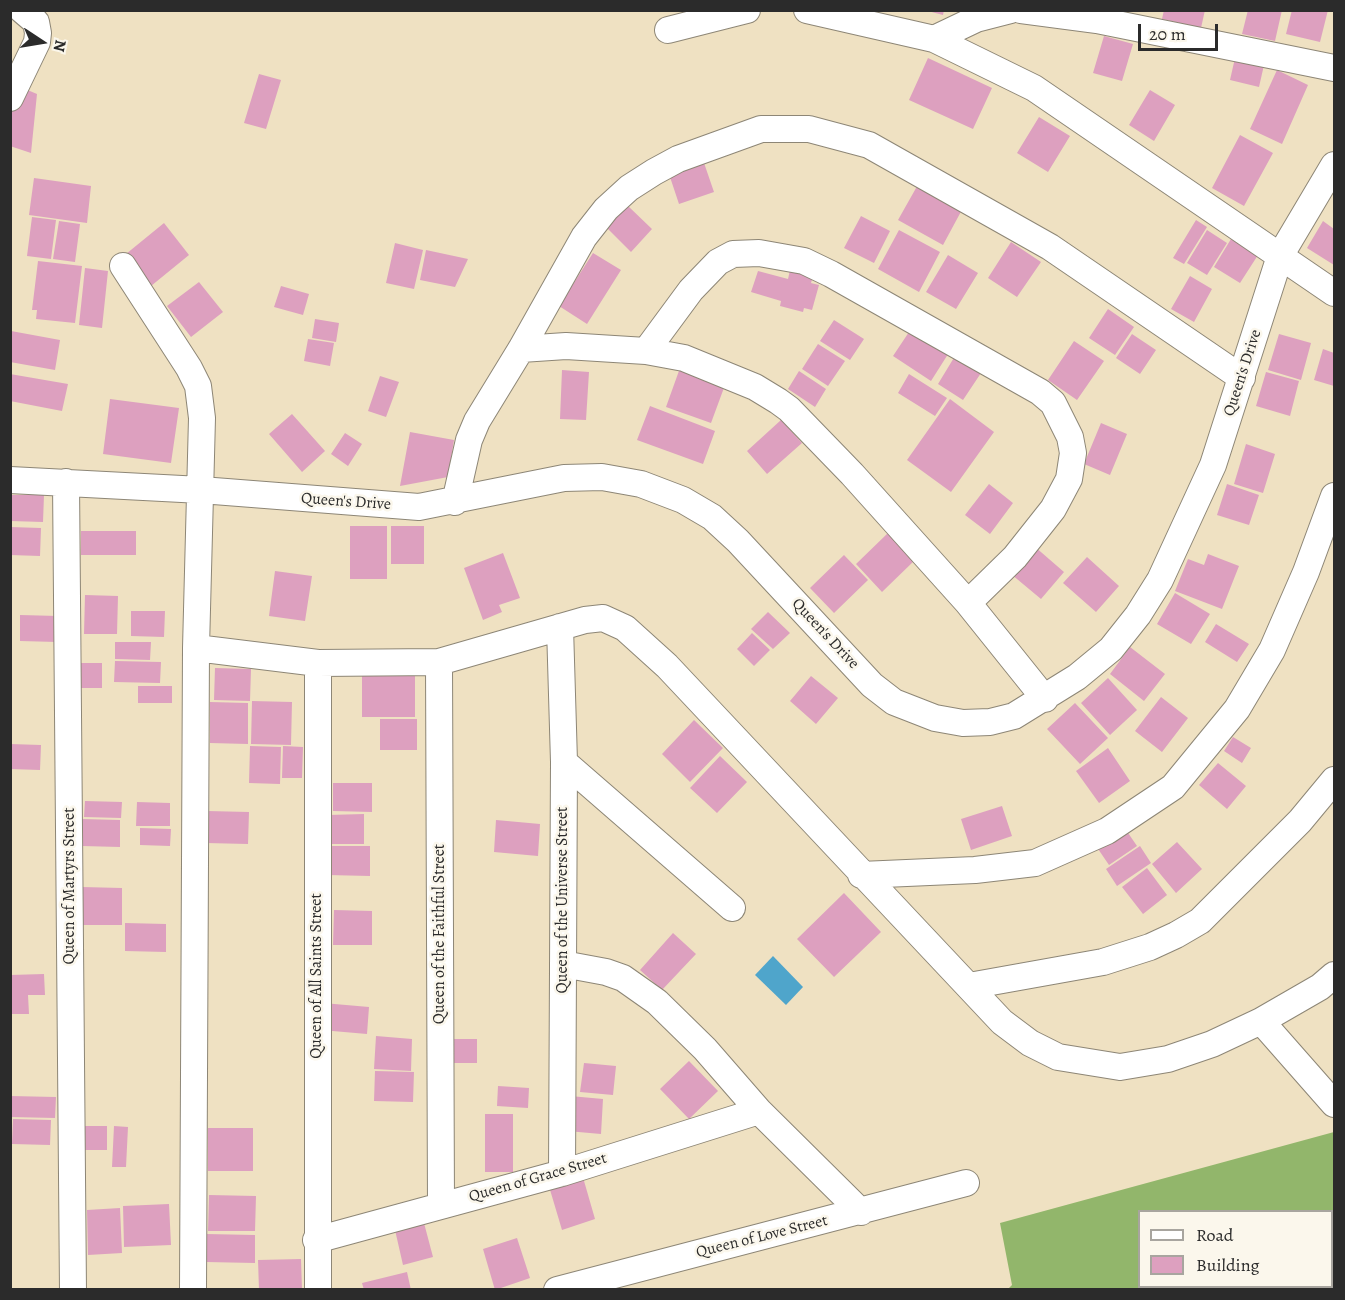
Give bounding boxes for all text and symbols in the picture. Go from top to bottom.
north arrow [12,12,72,72]
scale bar [1141,12,1220,50]
text: 20 m [1149,22,1186,46]
text: N [48,38,72,54]
street label: Queen's Drive [1220,327,1266,419]
street label: Queen's Drive [300,489,392,515]
street label: Queen's Drive [787,595,863,673]
street label: Queen of the Universe Street [553,807,573,993]
street label: Queen of Martyrs Street [60,808,80,964]
street label: Queen of the Faithful Street [430,844,450,1024]
street label: Queen of All Saints Street [307,893,327,1059]
street label: Queen of Grace Street [467,1149,609,1207]
legend [1138,1210,1333,1288]
street label: Queen of Love Street [694,1211,830,1263]
text: Road [1196,1223,1233,1247]
text: Building [1196,1253,1260,1277]

